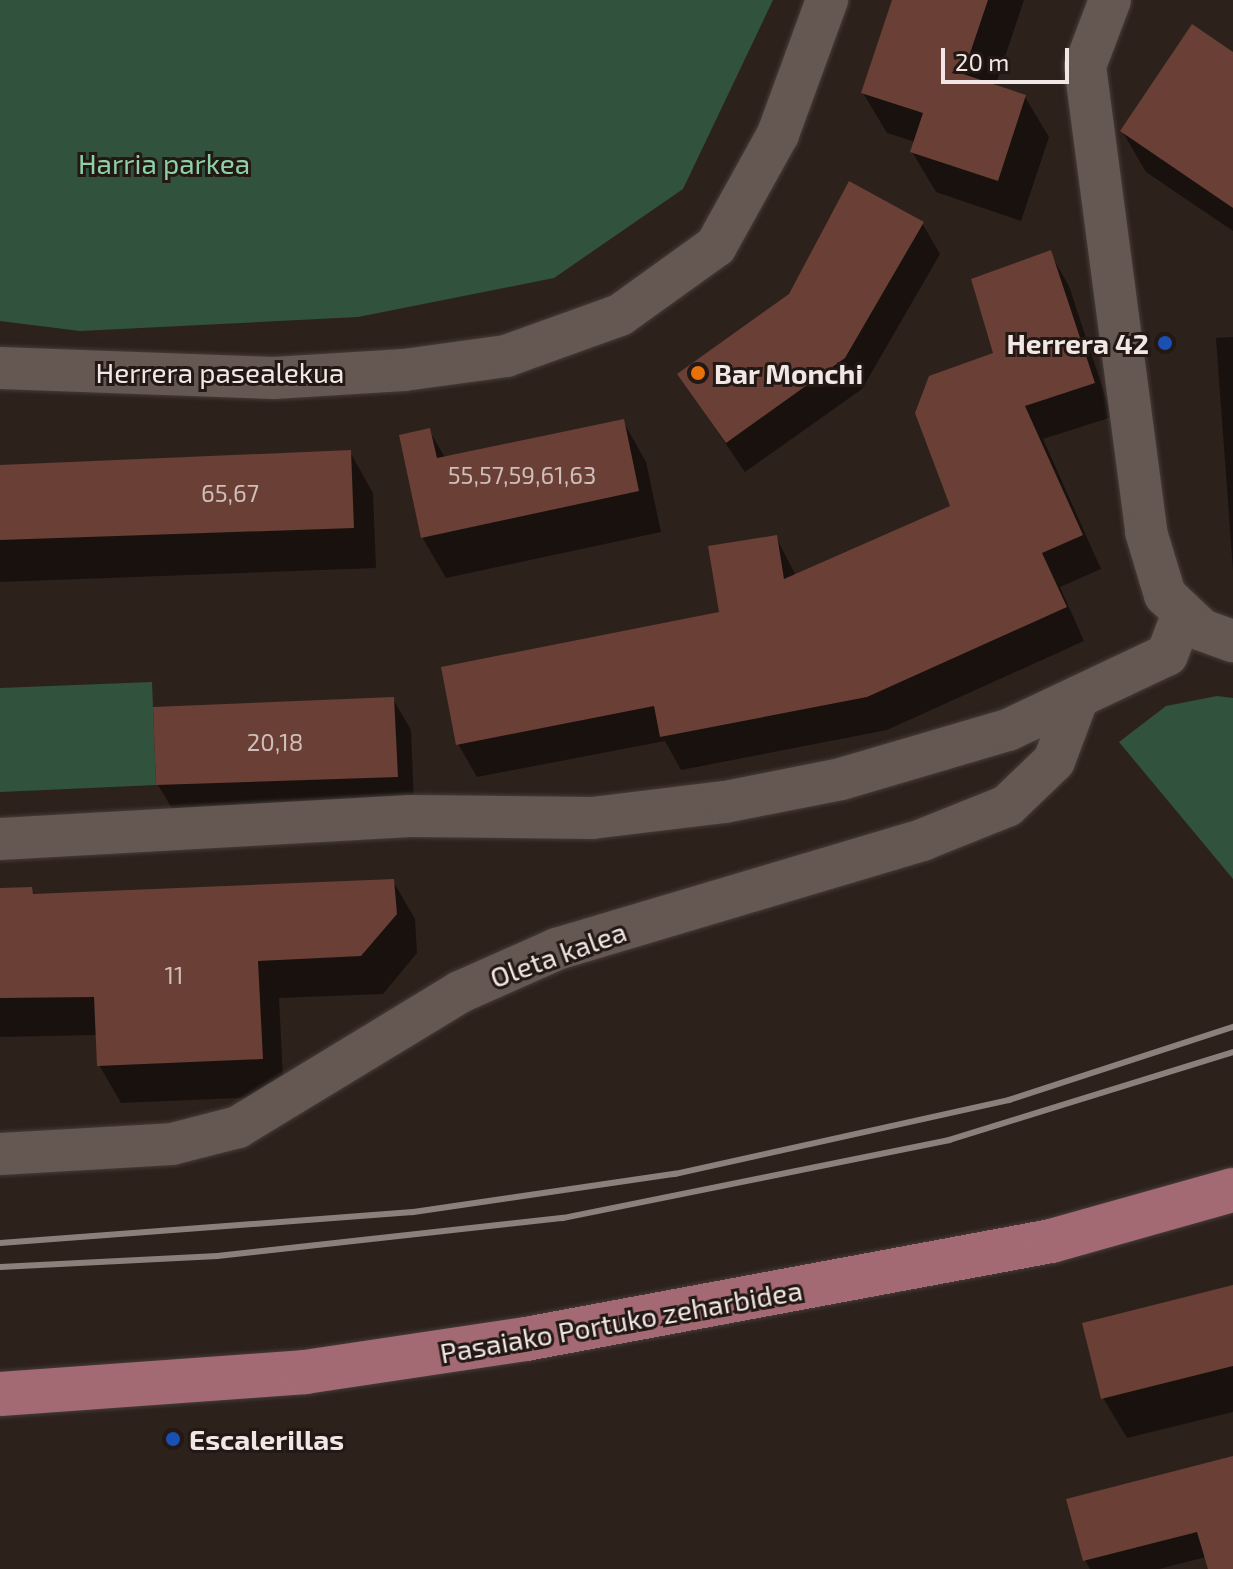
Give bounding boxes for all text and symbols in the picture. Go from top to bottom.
scale bar [945,32,1073,82]
text: 20 m [955,47,1009,76]
park label: Harria parkea [78,146,250,180]
place label: Herrera 42 [1006,326,1149,360]
marker: Herrera 42 [1156,334,1174,352]
street label: Herrera pasealekua [96,355,344,389]
place label: Bar Monchi [714,356,864,390]
marker: Bar Monchi [689,364,707,382]
house number: 55,57,59,61,63 [448,461,596,489]
house number: 65,67 [201,479,259,507]
house number: 20,18 [247,728,303,756]
street label: Oleta kalea [485,914,631,994]
house number: 11 [164,961,184,989]
street label: Pasaiako Portuko zeharbidea [437,1273,805,1369]
place label: Escalerillas [189,1422,344,1456]
marker: Escalerillas [164,1430,182,1448]

